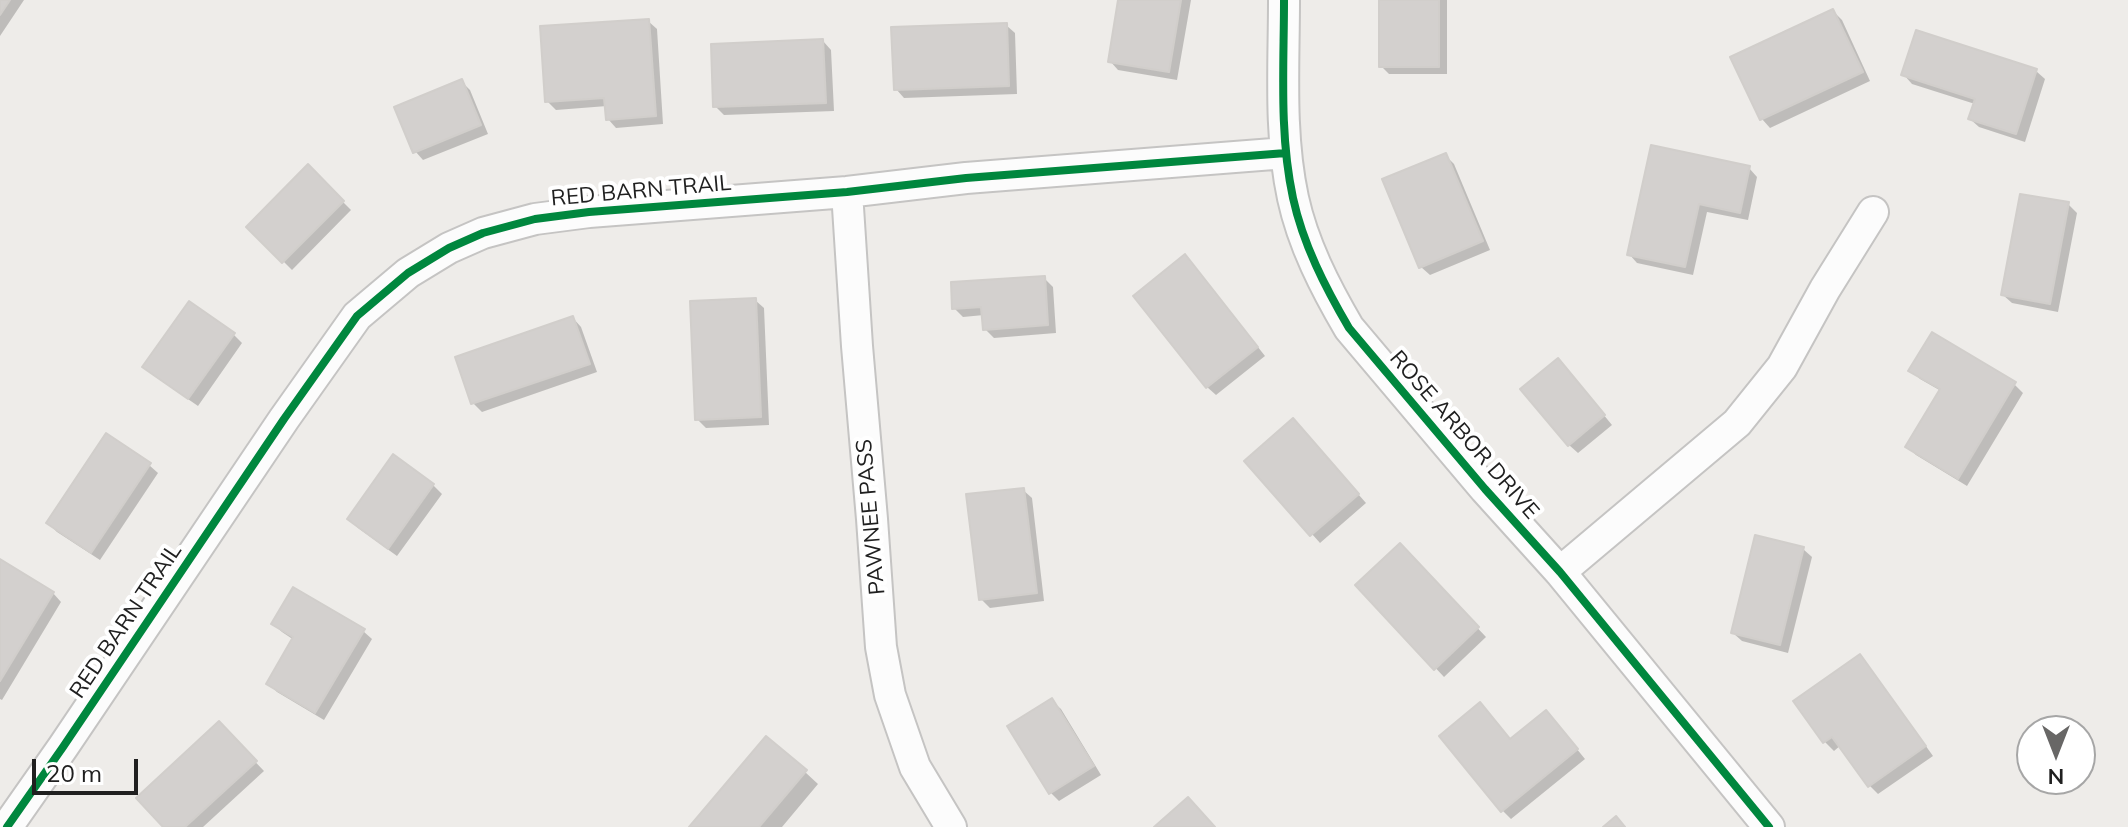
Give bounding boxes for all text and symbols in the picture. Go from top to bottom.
street label: RED BARN TRAIL [550,170,732,212]
street label: ROSE ARBOR DRIVE [1384,345,1544,525]
street label: PAWNEE PASS [851,438,891,596]
street label: RED BARN TRAIL [65,539,187,703]
north arrow [2016,715,2096,795]
scale bar [36,743,142,793]
text: 20 m [46,758,102,788]
text: N [2048,763,2064,791]

